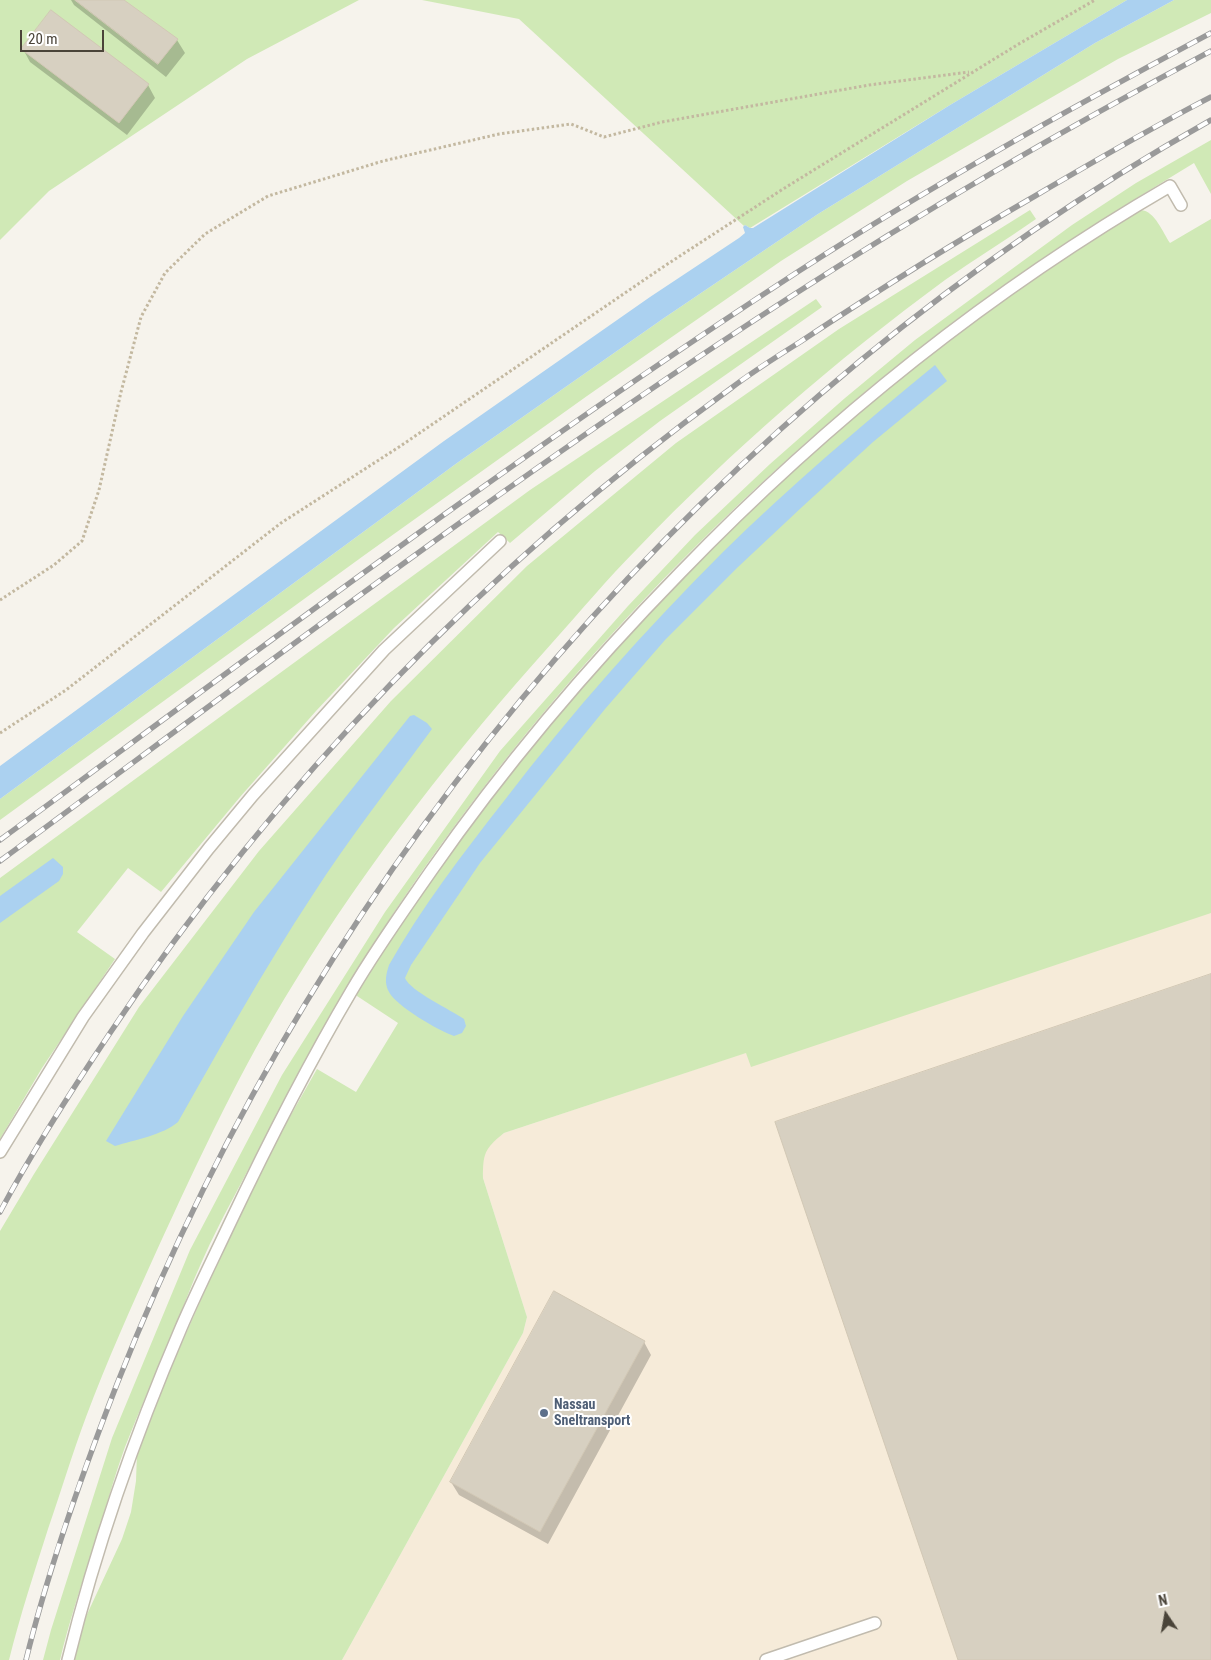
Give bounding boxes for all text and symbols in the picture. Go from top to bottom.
scale bar [22,20,106,52]
text: 20 m [28,30,58,48]
place label: Nassau Sneltransport [554,1397,630,1430]
marker: Nassau Sneltransport [538,1407,550,1419]
north arrow [1141,1590,1191,1640]
text: N [1157,1592,1169,1609]

